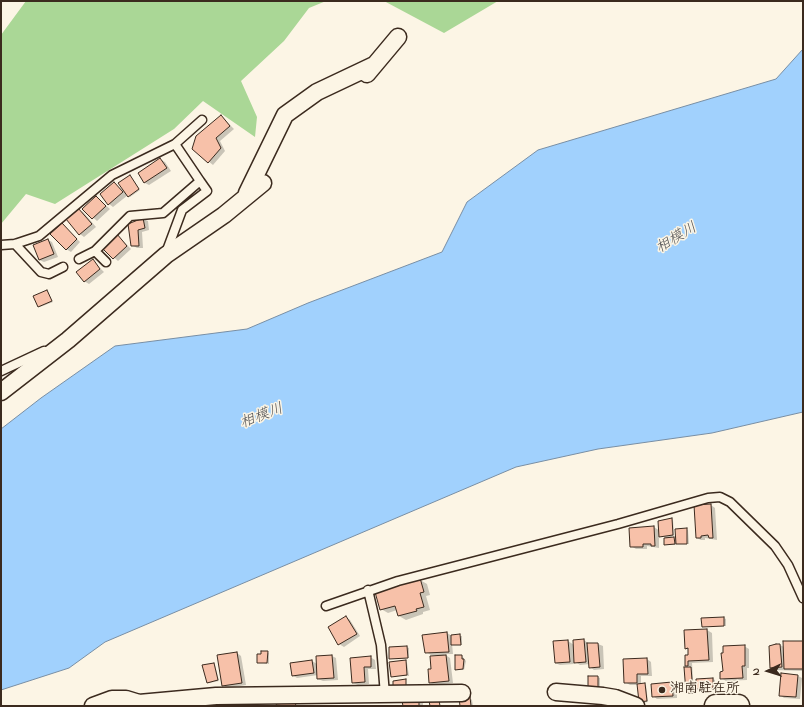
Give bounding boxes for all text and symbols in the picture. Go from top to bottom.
water label: 相模川 [653,220,701,258]
water label: 相模川 [238,401,286,433]
north arrow [748,651,788,691]
text: N [748,668,764,676]
place label: 湘南駐在所 [670,682,740,698]
marker: 湘南駐在所 [657,685,667,695]

